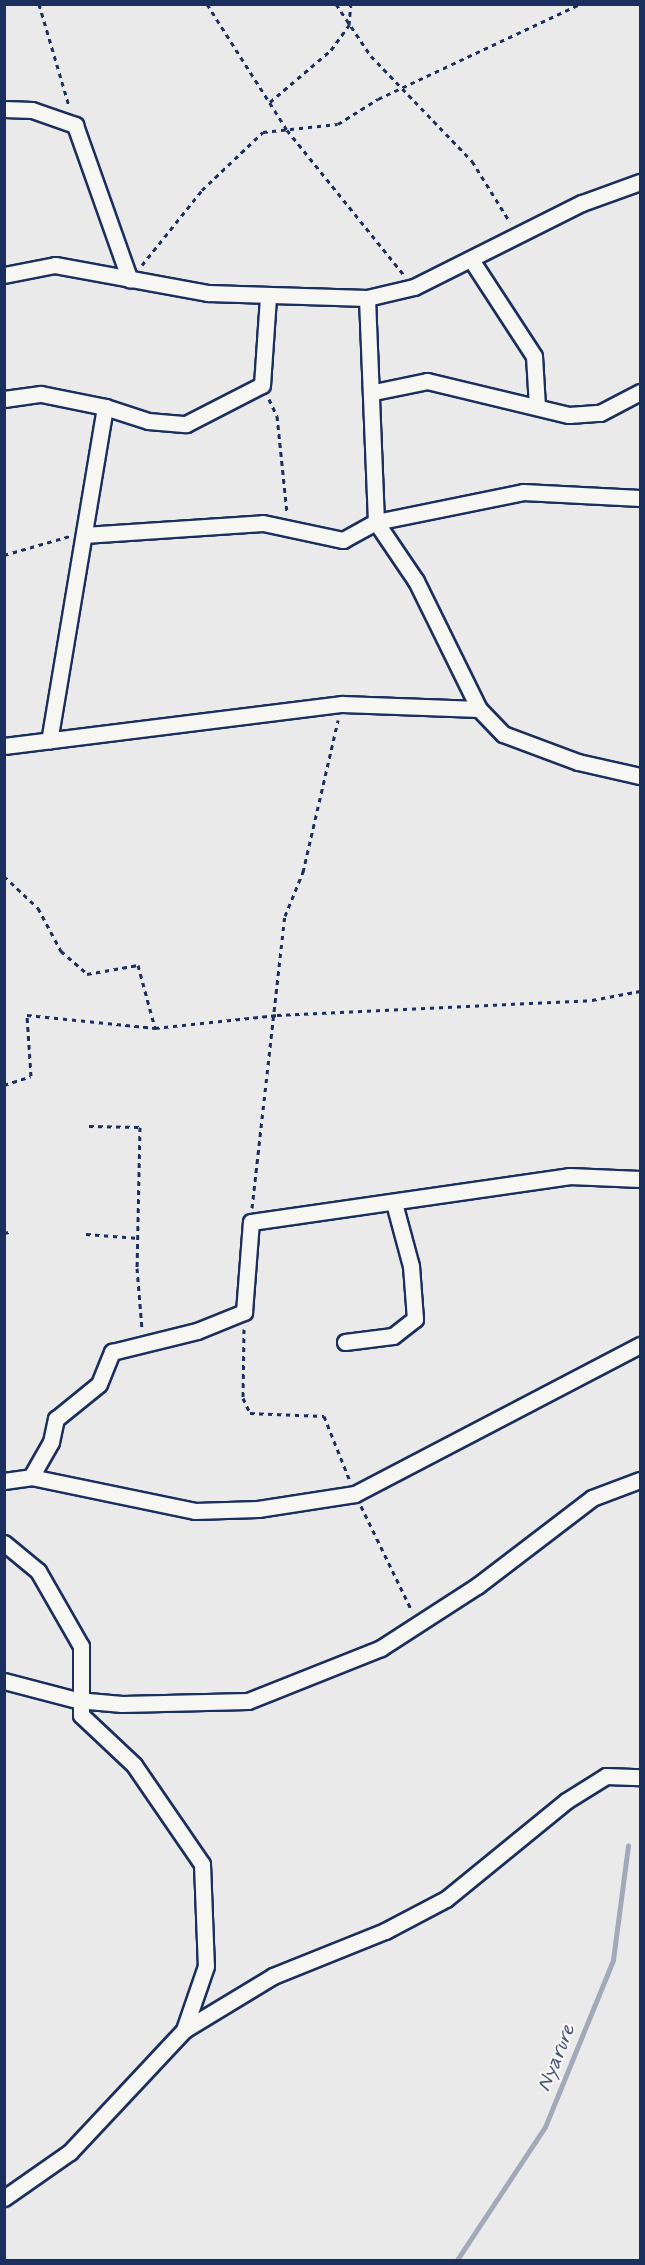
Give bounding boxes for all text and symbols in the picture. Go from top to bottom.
water label: Nyarure [531,2021,581,2095]

